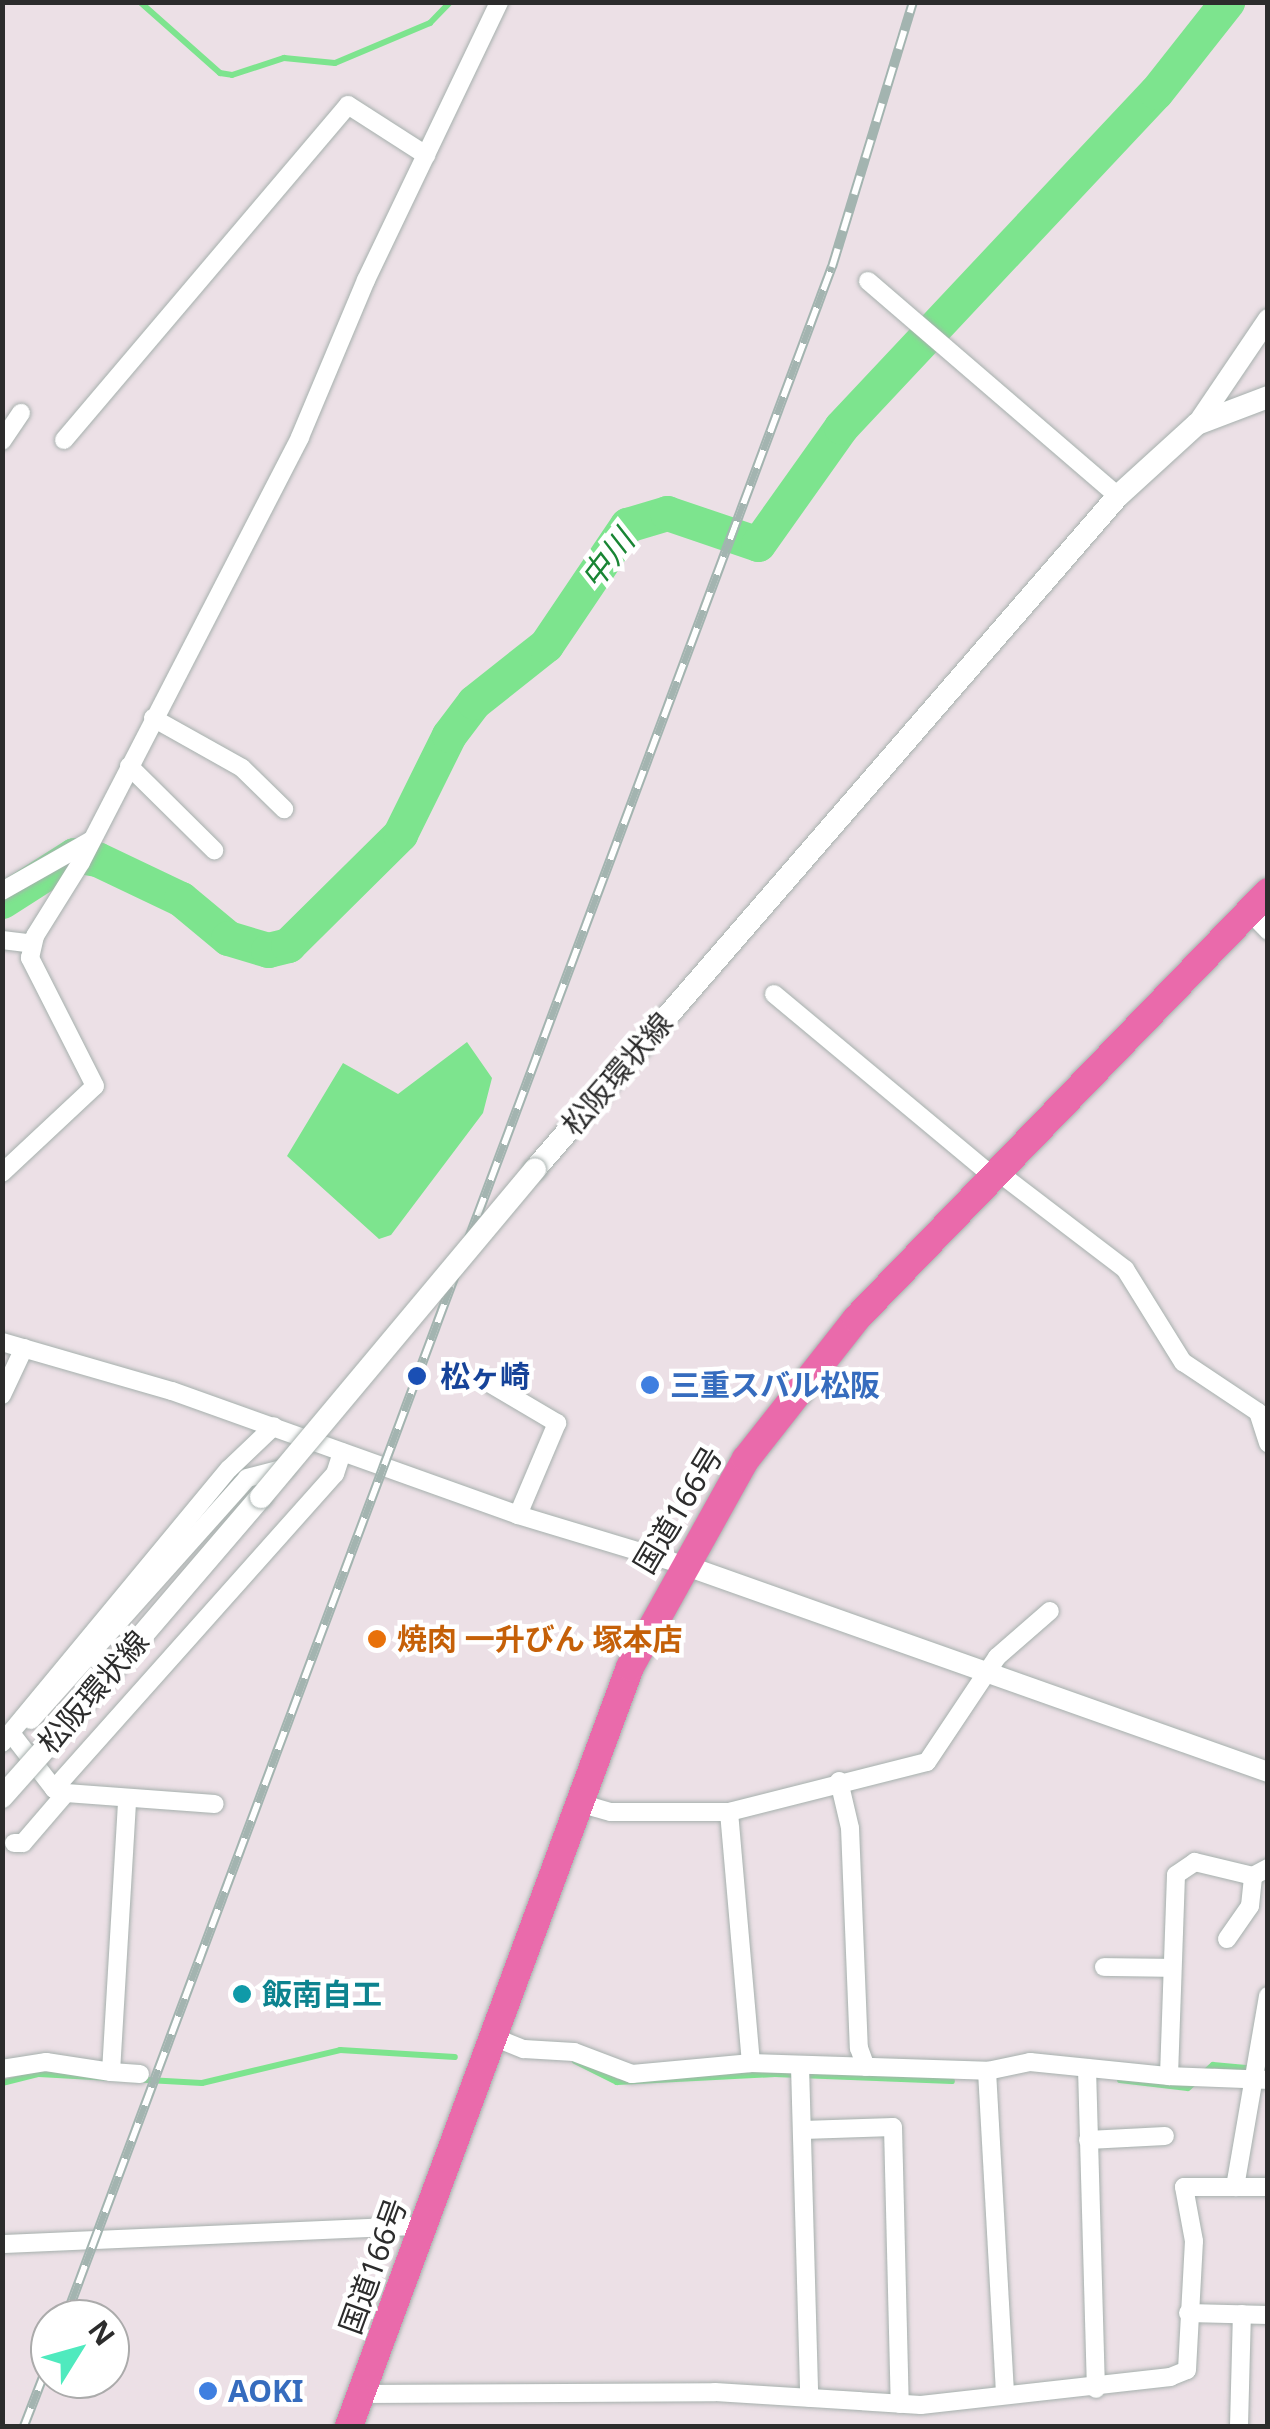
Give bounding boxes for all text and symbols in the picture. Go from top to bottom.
water label: 中川 [572,522,642,596]
street label: 松阪環状線 [554,1006,680,1142]
place label: 松ヶ崎 [440,1358,530,1394]
marker: 松ヶ崎 [404,1363,430,1389]
place label: 三重スバル松阪 [670,1367,880,1403]
marker: 三重スバル松阪 [639,1374,661,1396]
street label: 国道166号 [626,1440,730,1580]
place label: 焼肉 一升びん 塚本店 [397,1621,683,1657]
street label: 松阪環状線 [30,1624,156,1760]
marker: 焼肉 一升びん 塚本店 [366,1628,388,1650]
place label: 飯南自工 [262,1976,382,2012]
marker: 飯南自工 [231,1983,253,2005]
street label: 国道166号 [332,2193,414,2339]
north arrow [30,2299,130,2399]
text: N [80,2312,124,2353]
place label: AOKI [228,2373,303,2409]
marker: AOKI [197,2380,219,2402]

